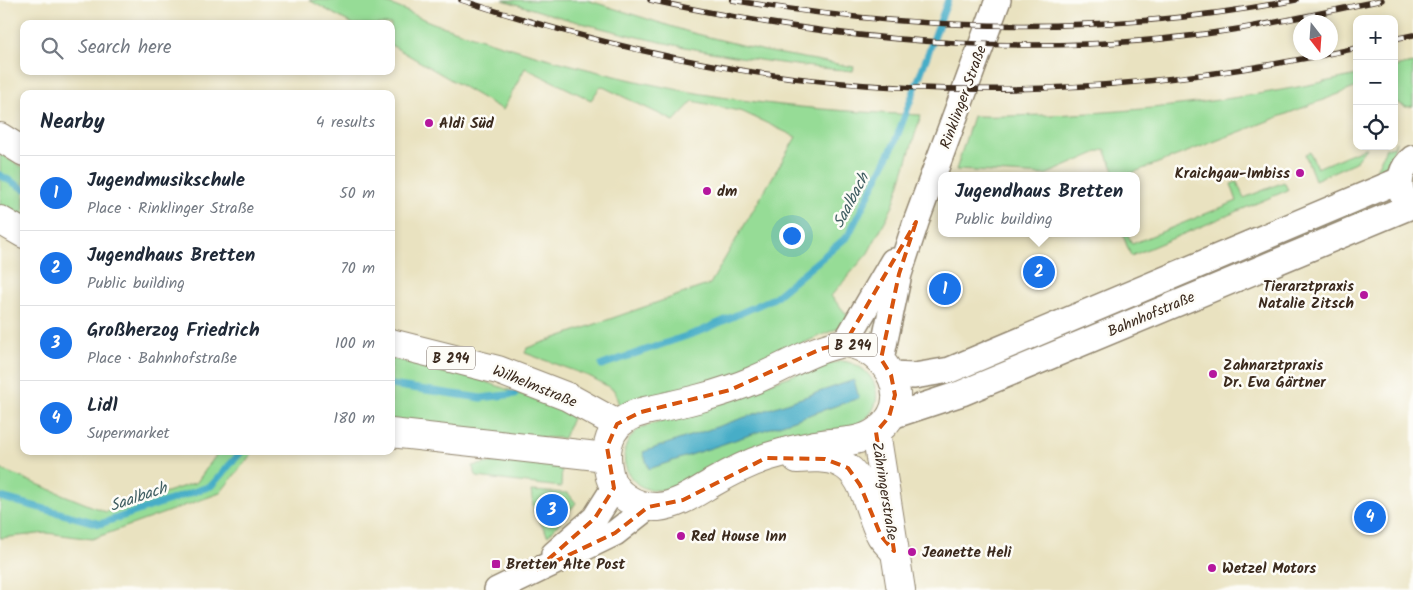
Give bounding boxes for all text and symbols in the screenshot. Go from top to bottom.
north arrow [1293,15,1338,60]
map controls [1353,15,1398,150]
button: + [1353,15,1398,60]
search box [20,20,395,75]
text: Search here [78,33,172,63]
icon: search [38,34,66,62]
street label: Rinklinger Straße [934,42,994,153]
button: − [1353,60,1398,105]
button: locate [1353,105,1398,150]
text: Nearby [40,106,105,139]
text: 4 results [316,110,375,135]
place label: Aldi Süd [439,112,495,136]
marker: Aldi Süd [423,117,435,129]
place label: Kraichgau-Imbiss [1175,162,1290,186]
text: Jugendmusikschule [87,166,245,196]
marker: Kraichgau-Imbiss [1294,167,1306,179]
water label: Saalbach [826,168,877,233]
popup [938,172,1140,237]
text: Jugendhaus Bretten [955,177,1123,207]
place label: dm [717,180,737,204]
text: 1 [54,181,58,206]
text: 50 m [339,181,375,206]
marker: dm [701,185,713,197]
text: Place · Rinklinger Straße [87,196,254,221]
text: Public building [955,207,1053,232]
your location [779,223,805,249]
text: Jugendhaus Bretten [87,241,255,271]
pin: 2 [1023,253,1055,291]
text: 2 [51,256,61,281]
text: 70 m [340,256,375,281]
pin: 1 [929,270,961,308]
text: Public building [87,271,185,296]
place label: Tierarztpraxis Natalie Zitsch [1258,275,1354,316]
street label: Bahnhofstraße [1104,286,1199,344]
marker: Tierarztpraxis Natalie Zitsch [1358,289,1370,301]
text: Großherzog Friedrich [87,316,260,346]
text: 3 [52,331,60,356]
text: 100 m [335,331,375,356]
road number: B 294 [829,334,877,356]
text: Place · Bahnhofstraße [87,346,237,371]
road number: B 294 [427,346,475,369]
place label: Zahnarztpraxis Dr. Eva Gärtner [1223,354,1326,395]
street label: Wilhelmstraße [489,359,581,415]
marker: Zahnarztpraxis Dr. Eva Gärtner [1207,368,1219,380]
text: Lidl [87,391,118,421]
text: 4 [52,406,60,431]
text: 180 m [333,406,375,431]
text: Supermarket [87,421,170,446]
street label: Zähringerstraße [864,440,904,542]
water label: Saalbach [107,476,172,519]
pin: 3 [536,491,568,529]
pin: 4 [1354,498,1386,536]
place label: Red House Inn [691,525,786,549]
marker: Red House Inn [675,530,687,542]
place label: Jeanette Heli [922,541,1013,565]
marker: Jeanette Heli [906,546,918,558]
place label: Bretten Alte Post [506,553,625,577]
place label: Wetzel Motors [1222,557,1316,581]
marker: Bretten Alte Post [490,558,502,570]
marker: Wetzel Motors [1206,562,1218,574]

